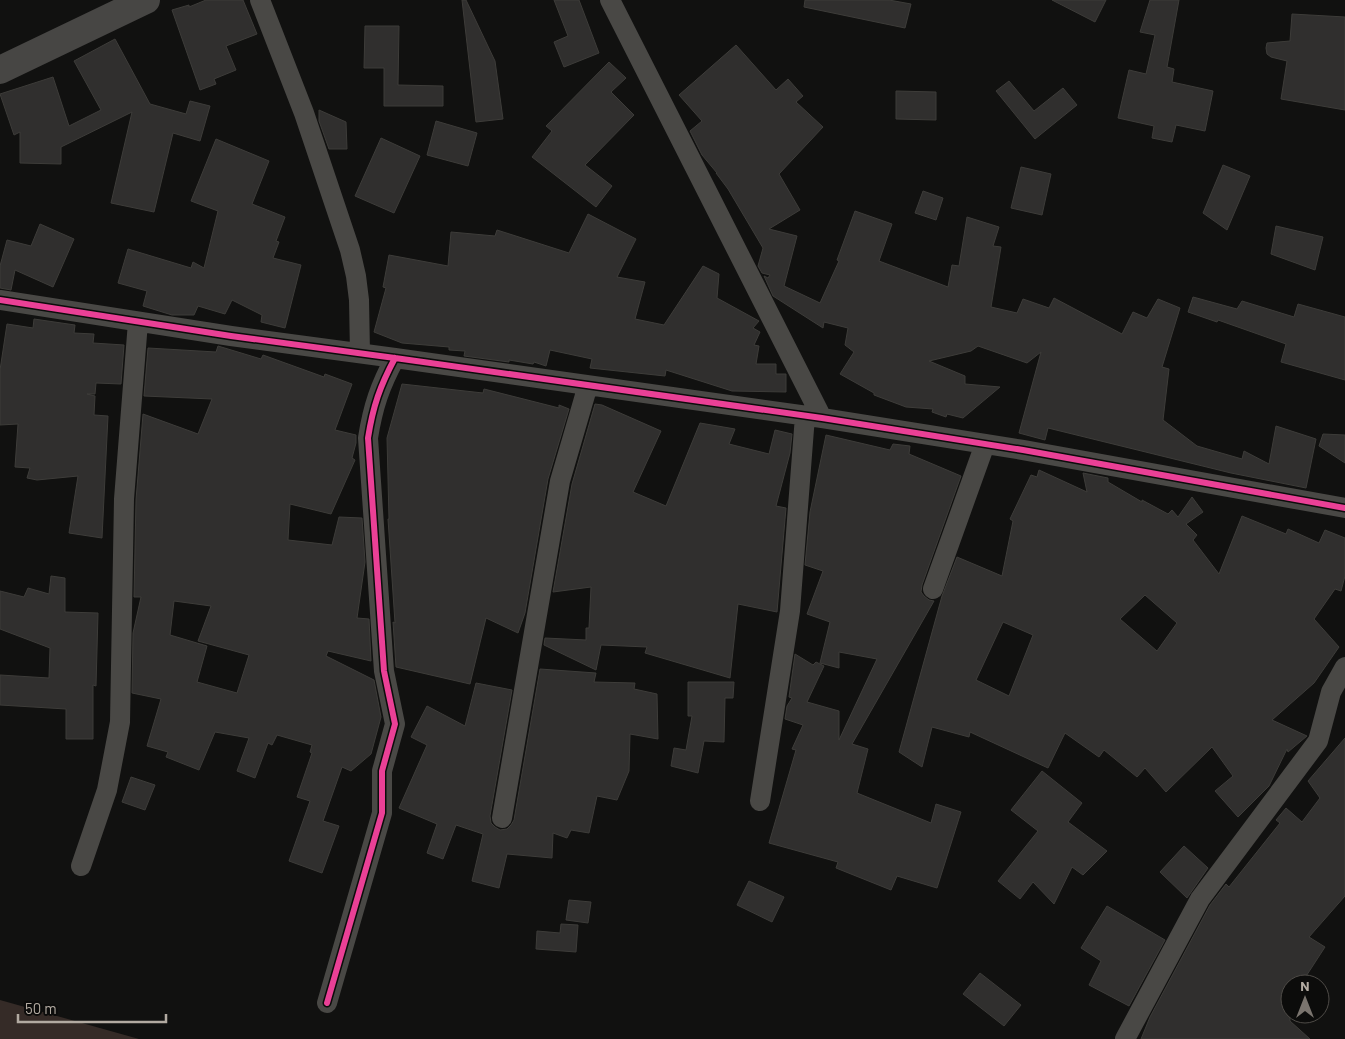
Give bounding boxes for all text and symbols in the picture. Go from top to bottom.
north arrow [1280,974,1330,1024]
text: N [1300,977,1310,994]
scale bar [18,992,165,1024]
text: 50 m [25,999,57,1017]

